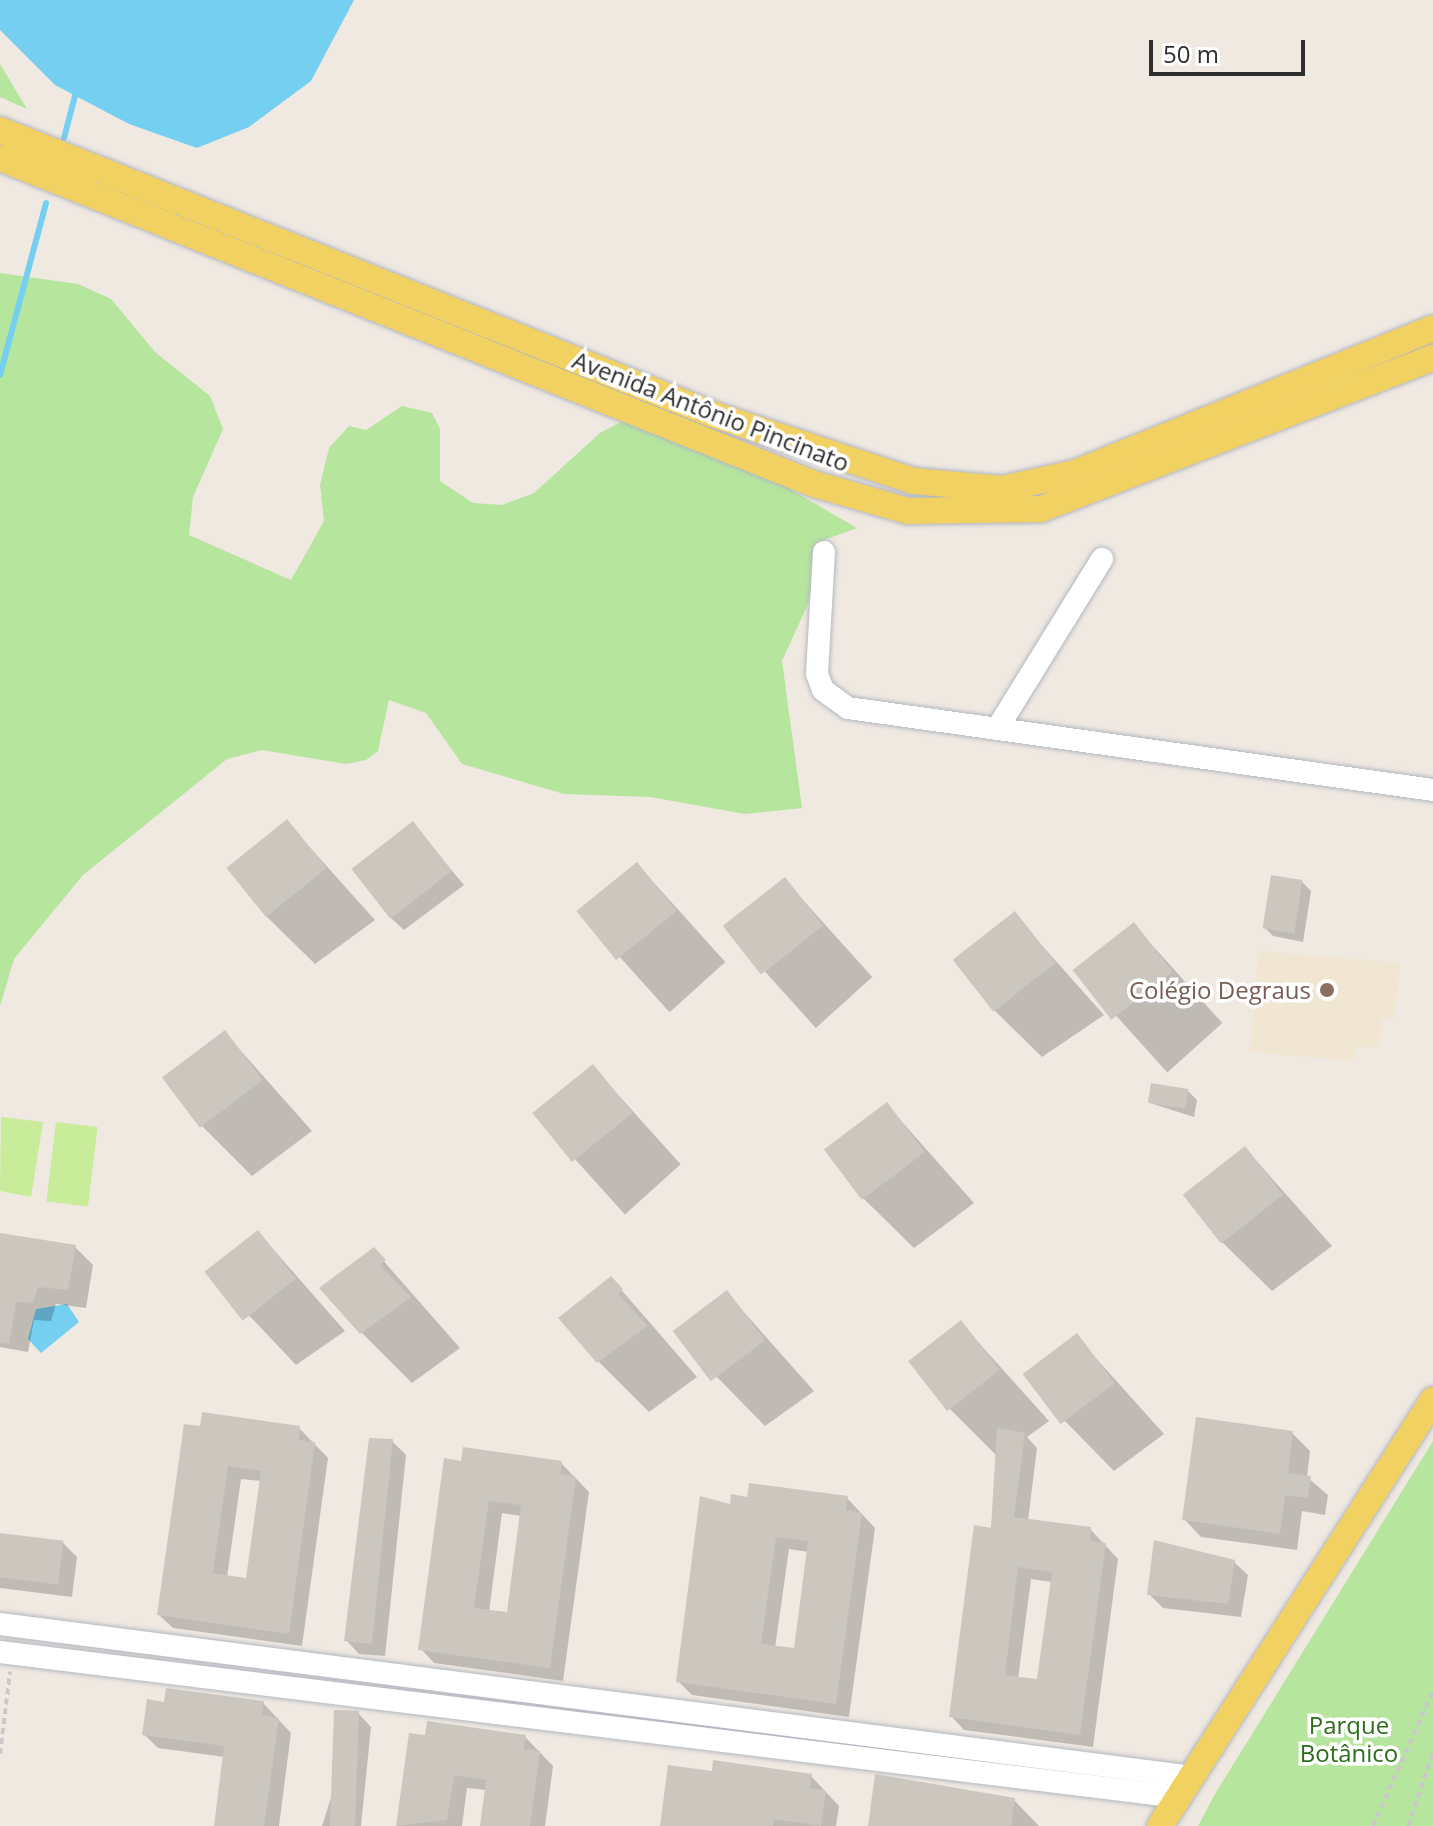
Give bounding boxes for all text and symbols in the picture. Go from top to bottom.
scale bar [1153,24,1309,74]
text: 50 m [1163,37,1219,70]
street label: Avenida Antônio Pincinato [569,345,853,477]
place label: Colégio Degraus [1129,976,1311,1004]
marker: Colégio Degraus [1318,981,1336,999]
park label: Parque Botânico [1300,1711,1398,1767]

